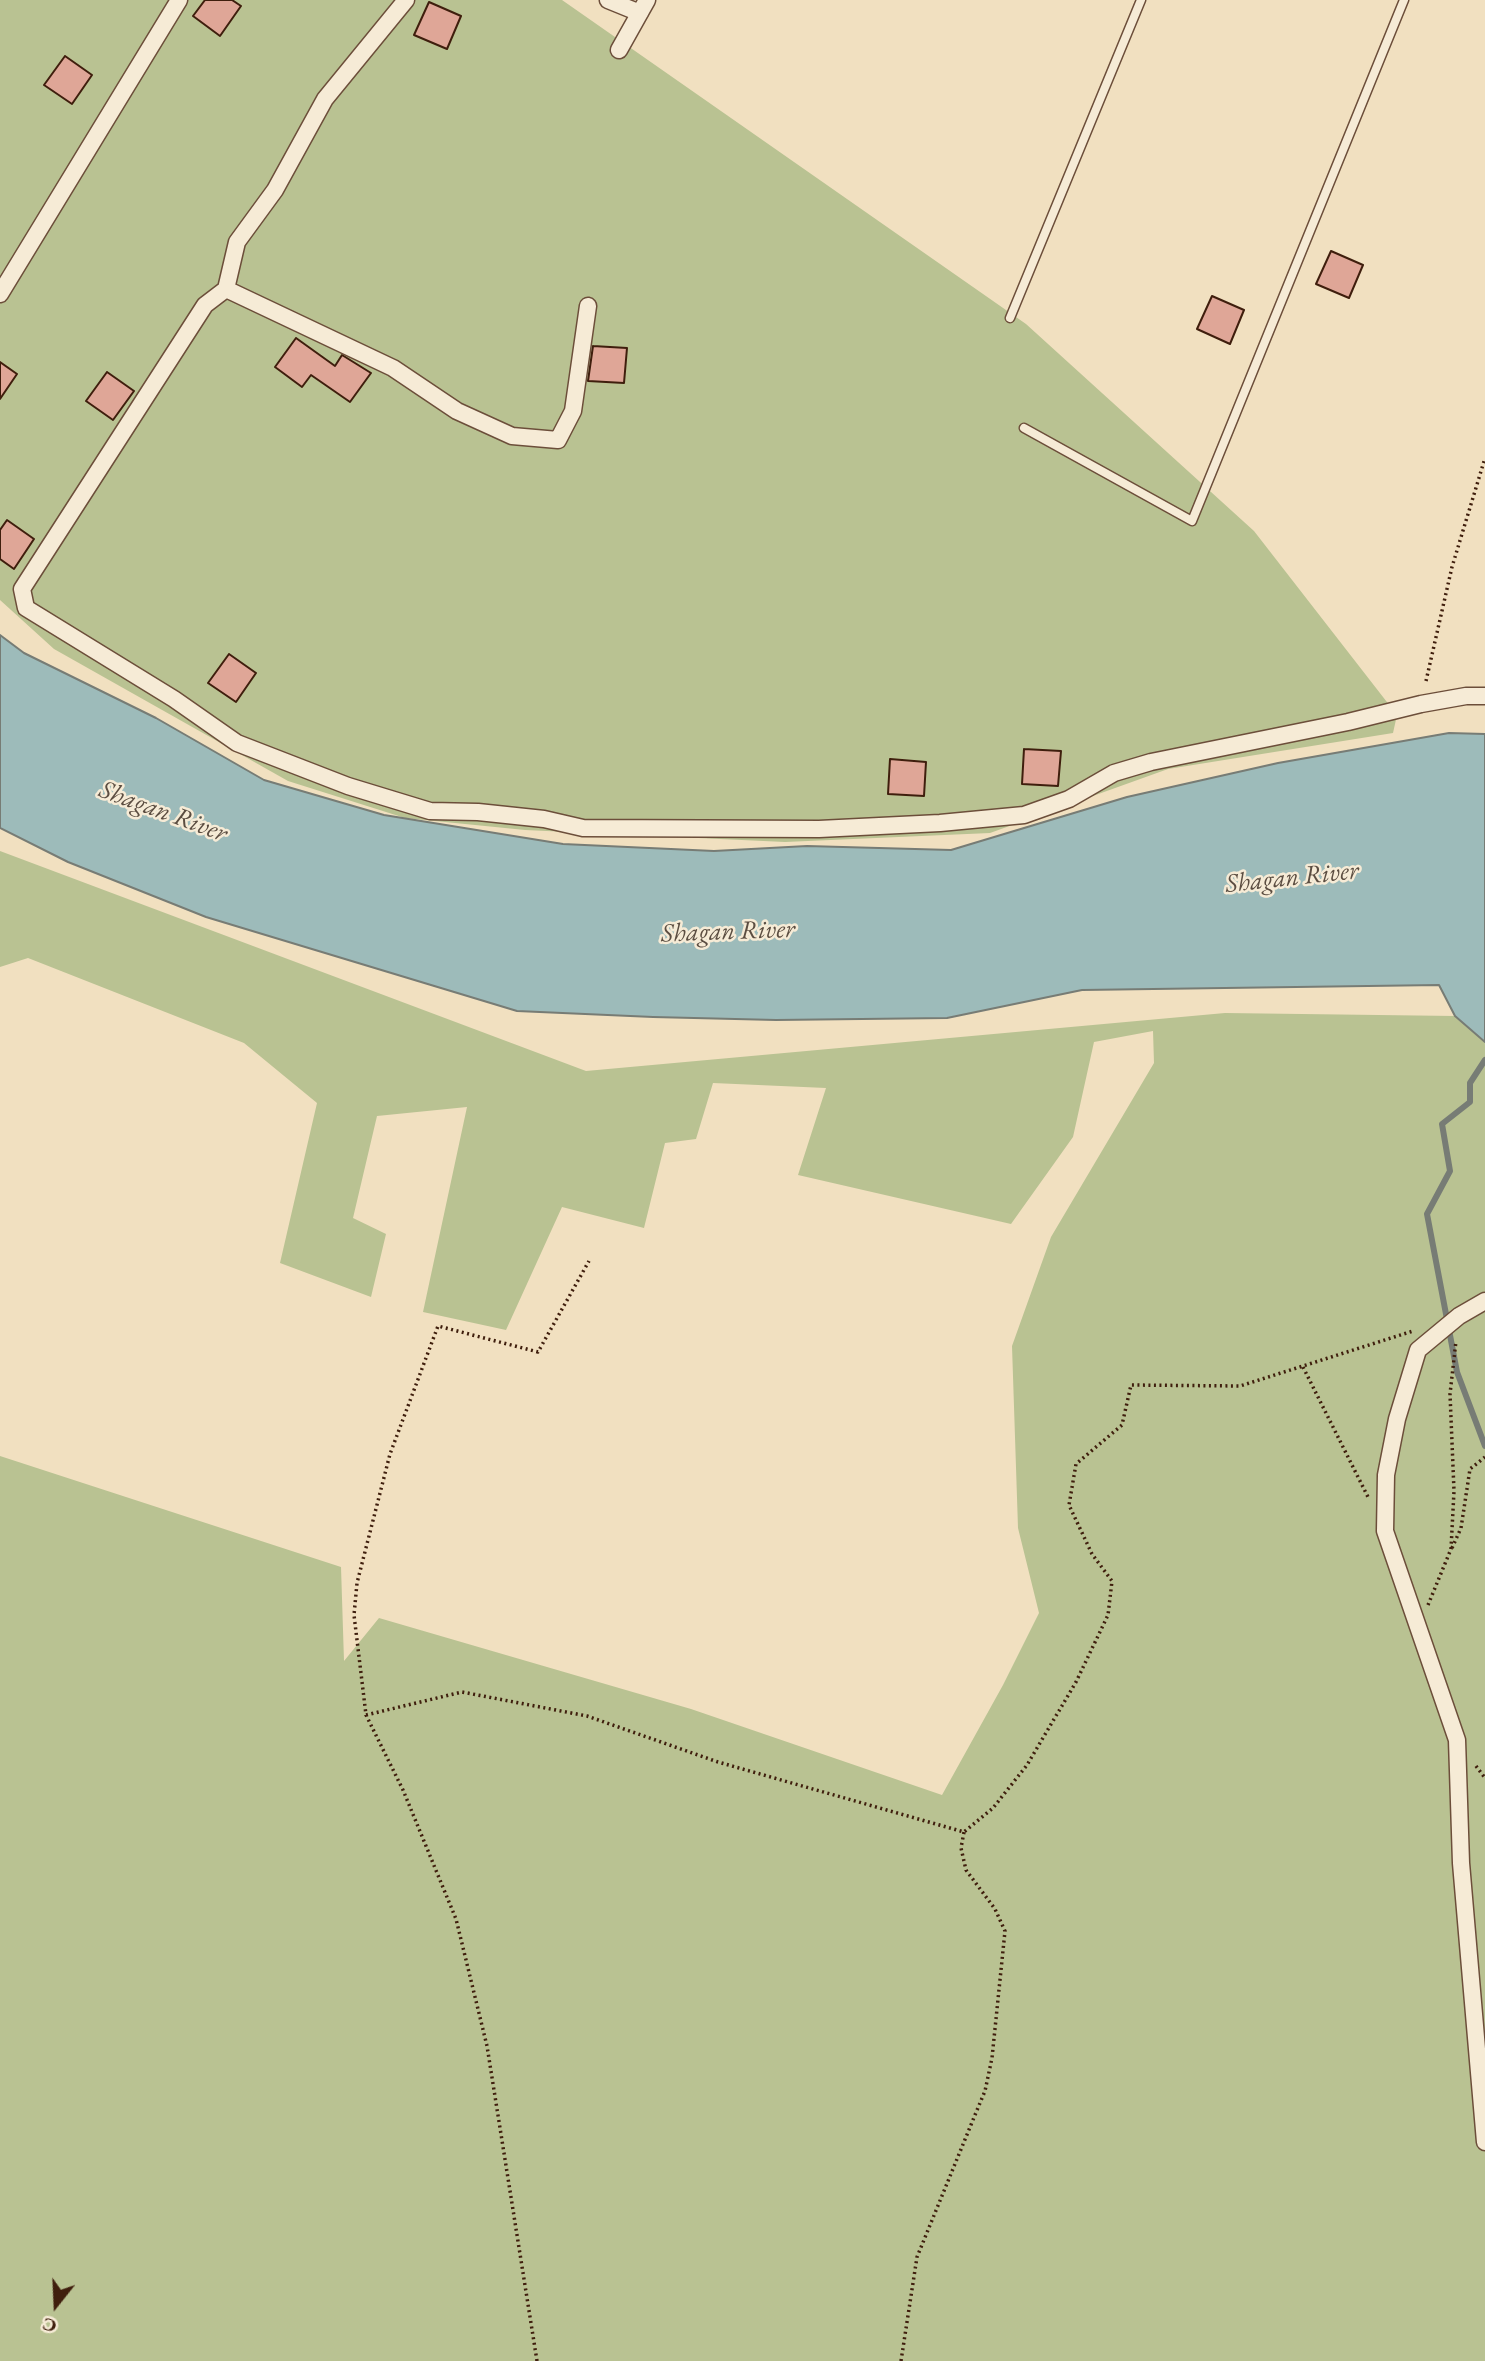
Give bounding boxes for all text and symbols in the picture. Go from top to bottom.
water label: Shagan River [95,774,231,850]
water label: Shagan River [1224,855,1360,901]
water label: Shagan River [661,914,795,950]
north arrow [21,2270,91,2340]
text: С [39,2311,60,2339]

